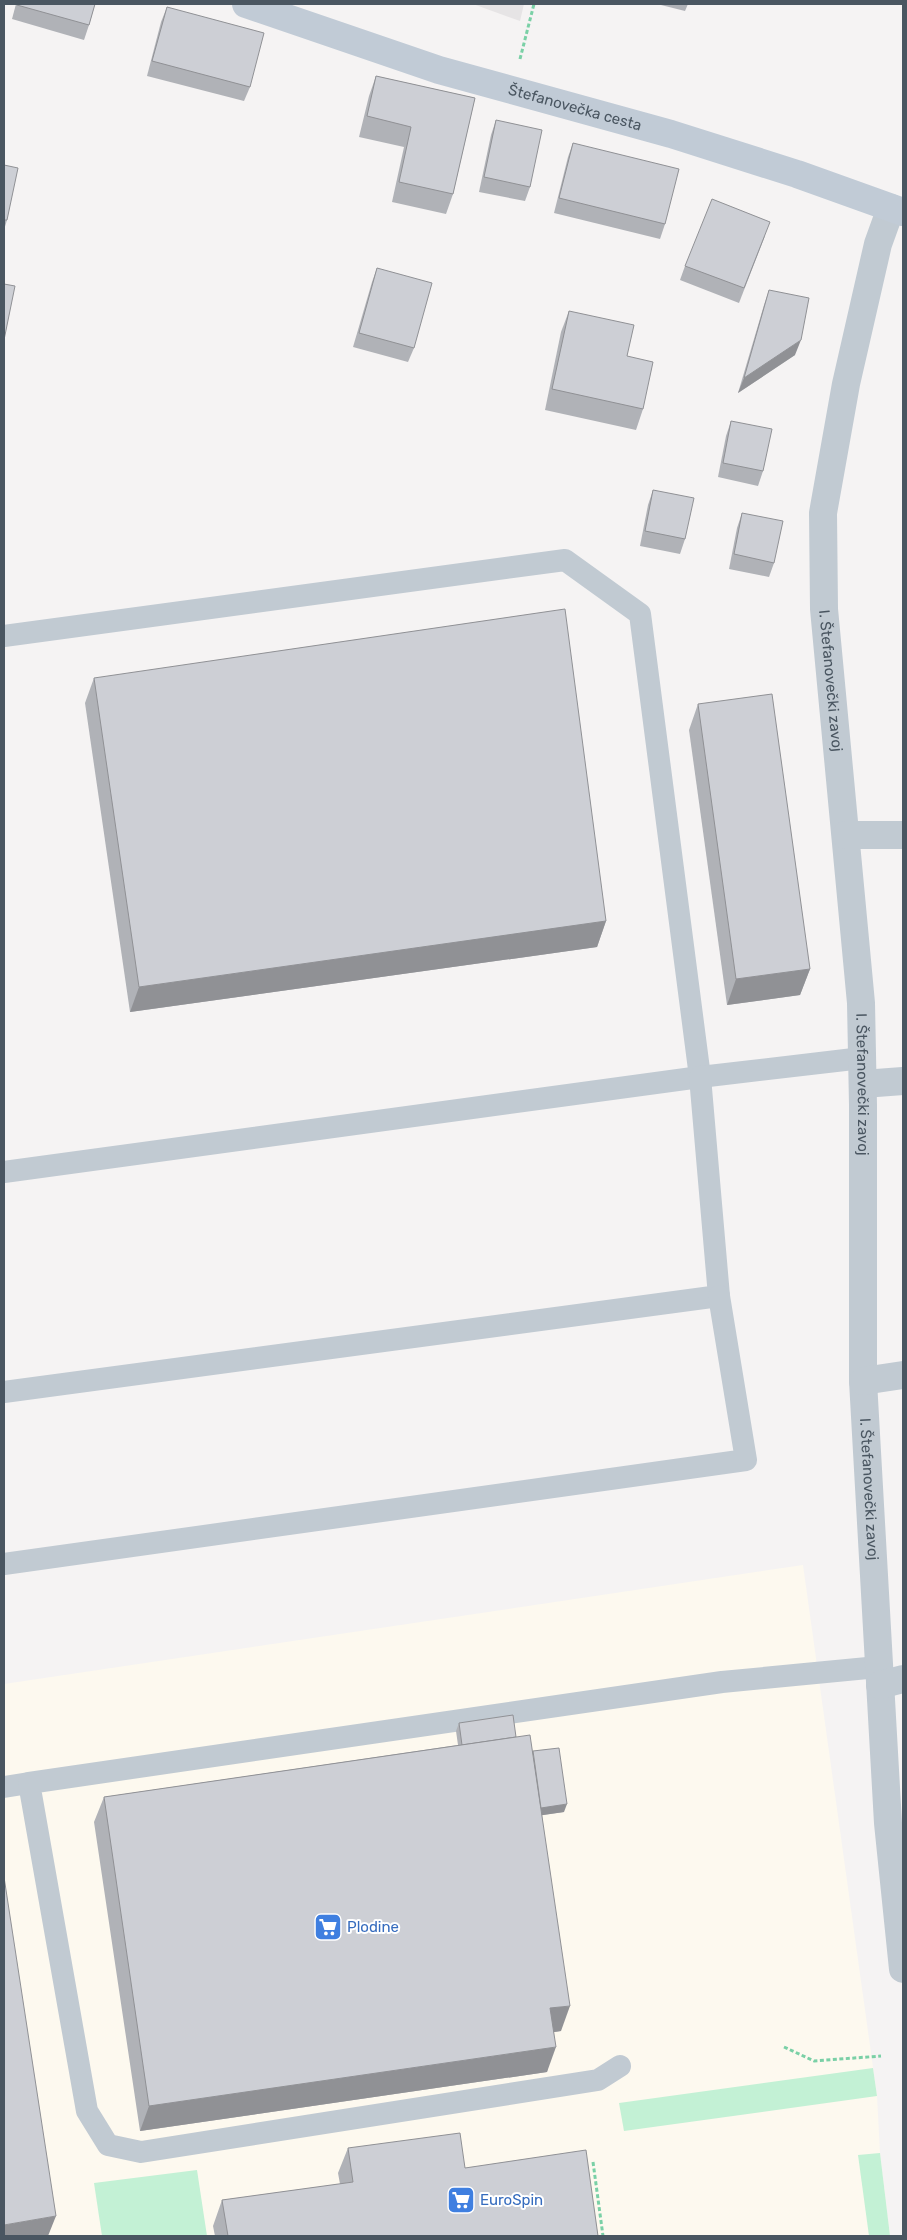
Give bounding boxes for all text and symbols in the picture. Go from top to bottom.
street label: Štefanovečka cesta [506,81,644,134]
street label: I. Štefanovečki zavoj [815,609,846,753]
street label: I. Štefanovečki zavoj [852,1013,872,1156]
street label: I. Štefanovečki zavoj [856,1418,882,1561]
supermarket icon: Plodine [313,1912,343,1942]
place label: Plodine [347,1918,399,1936]
supermarket icon: EuroSpin [446,2185,476,2215]
place label: EuroSpin [480,2191,543,2209]

